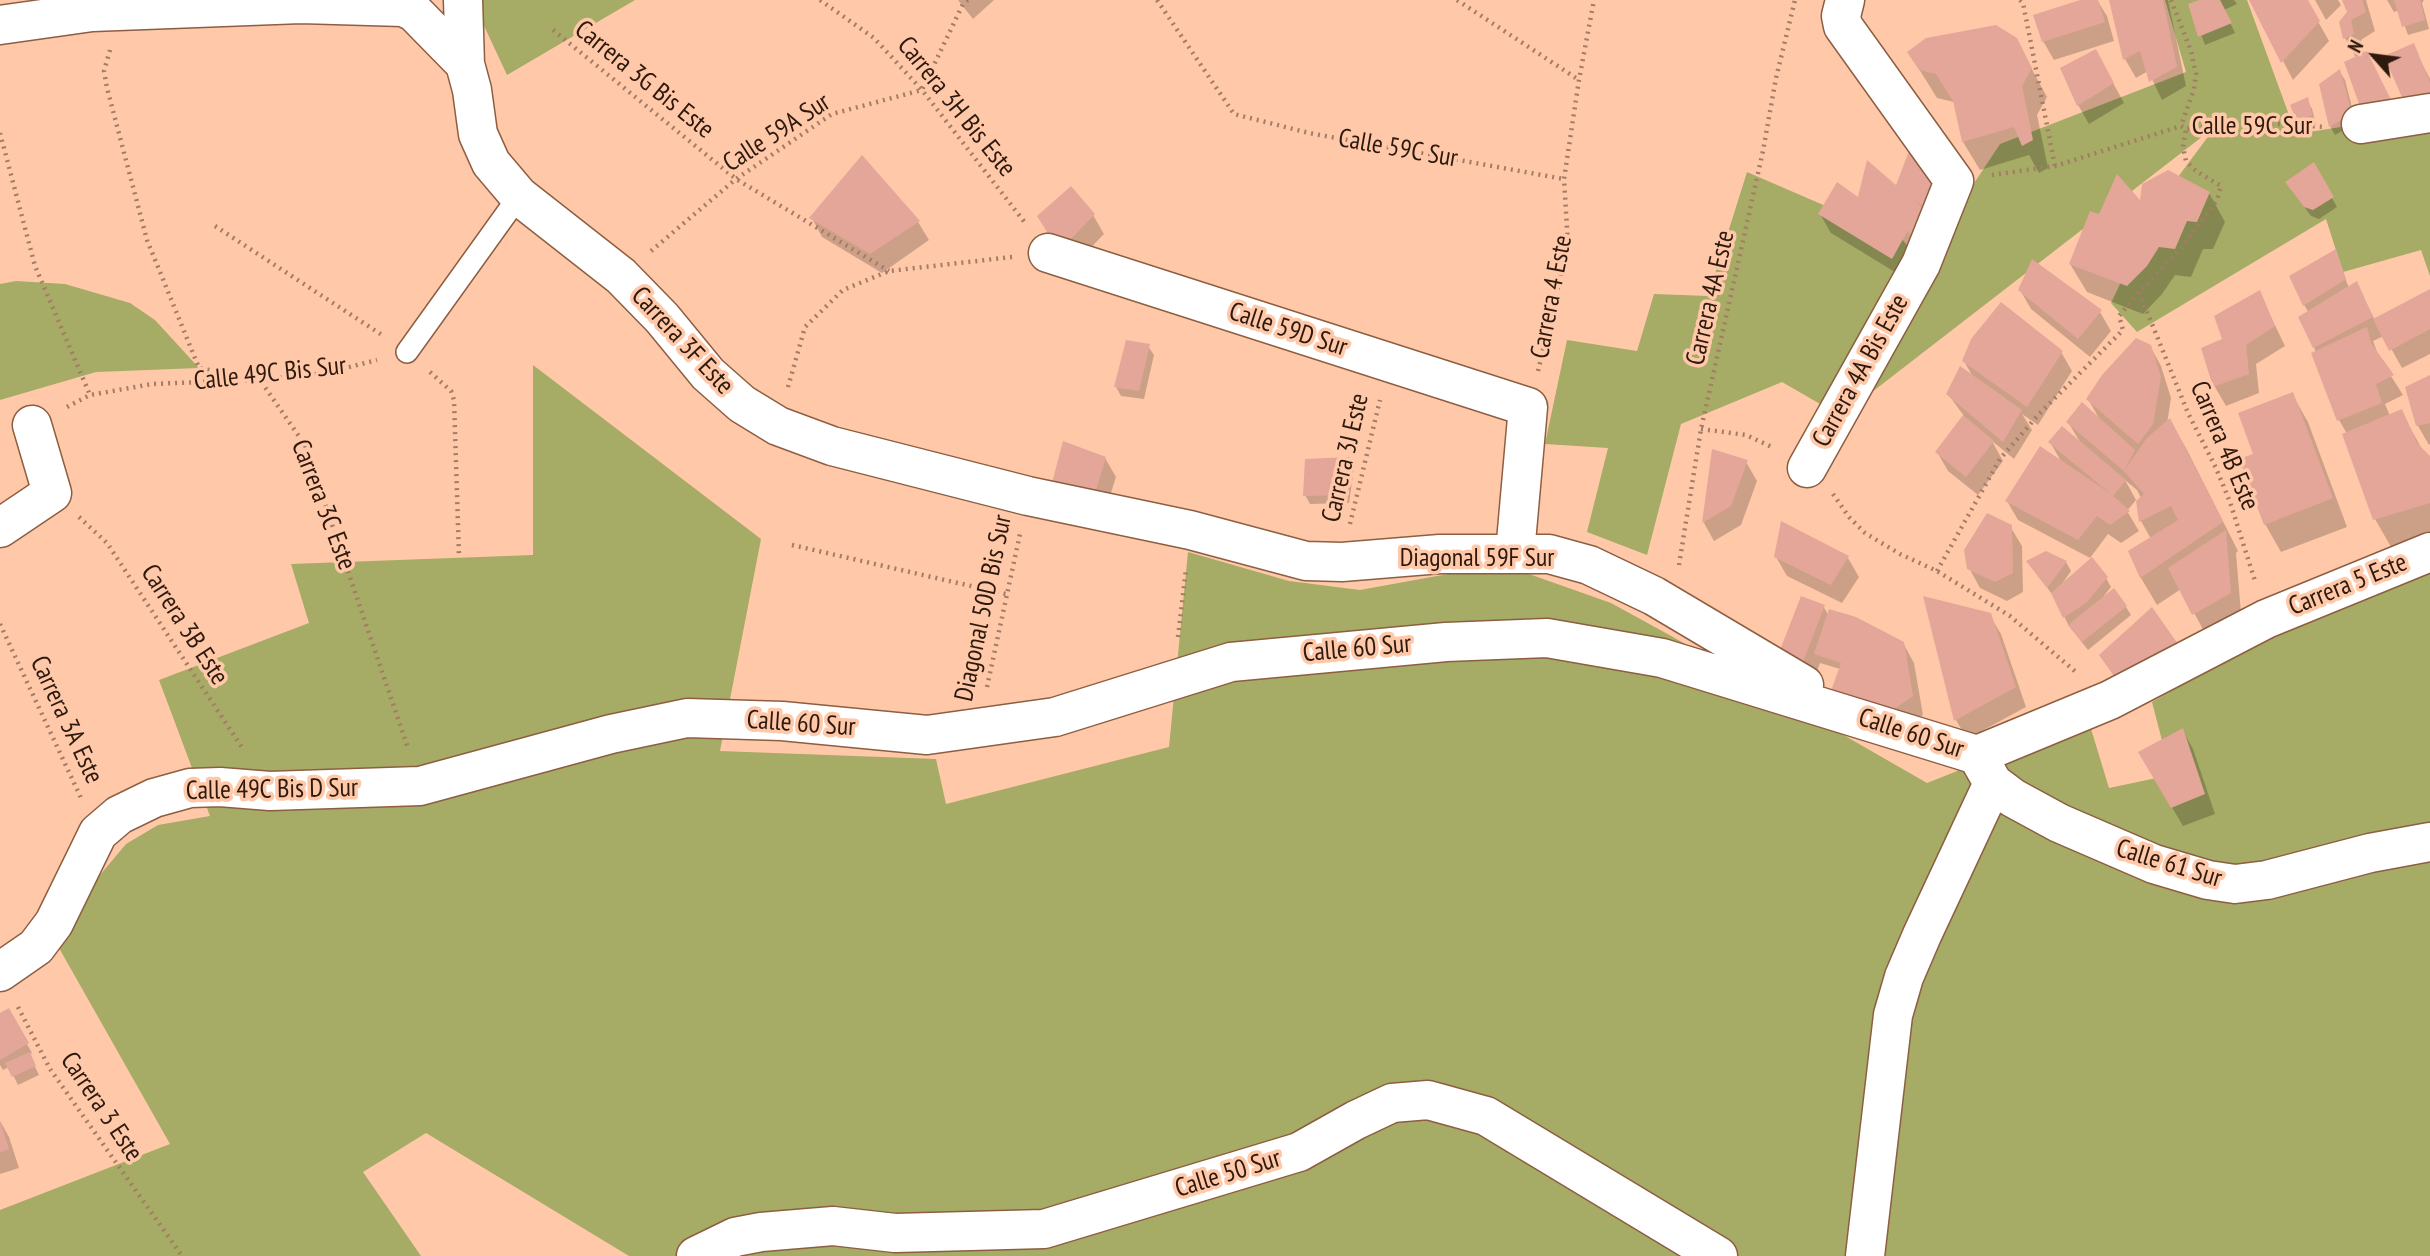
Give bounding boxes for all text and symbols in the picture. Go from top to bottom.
street label: Carrera 3G Bis Este [568,14,720,146]
north arrow [2339,21,2409,91]
street label: Carrera 3H Bis Este [890,31,1022,183]
text: N [2342,36,2368,56]
street label: Calle 59A Sur [718,87,836,179]
street label: Calle 59C Sur [2192,111,2312,143]
street label: Calle 59C Sur [1336,123,1460,175]
street label: Carrera 4A Este [1680,228,1742,368]
street label: Carrera 4 Este [1525,233,1579,361]
street label: Carrera 3F Este [624,281,740,401]
street label: Carrera 4A Bis Este [1806,289,1916,453]
street label: Calle 59D Sur [1225,296,1351,364]
street label: Calle 49C Bis Sur [192,350,348,398]
street label: Carrera 4B Este [2183,377,2265,515]
street label: Carrera 3J Este [1316,391,1376,525]
street label: Carrera 3C Este [284,436,362,574]
street label: Diagonal 50D Bis Sur [949,512,1019,704]
street label: Diagonal 59F Sur [1400,543,1554,575]
street label: Carrera 5 Este [2284,547,2412,623]
street label: Carrera 3B Este [134,559,234,691]
street label: Calle 60 Sur [1301,629,1413,669]
street label: Carrera 3A Este [23,651,109,789]
street label: Calle 60 Sur [1854,702,1968,766]
street label: Calle 60 Sur [746,705,856,743]
street label: Calle 49C Bis D Sur [186,773,358,807]
street label: Calle 61 Sur [2112,833,2226,895]
street label: Carrera 3 Este [53,1047,149,1167]
street label: Calle 50 Sur [1171,1143,1285,1205]

